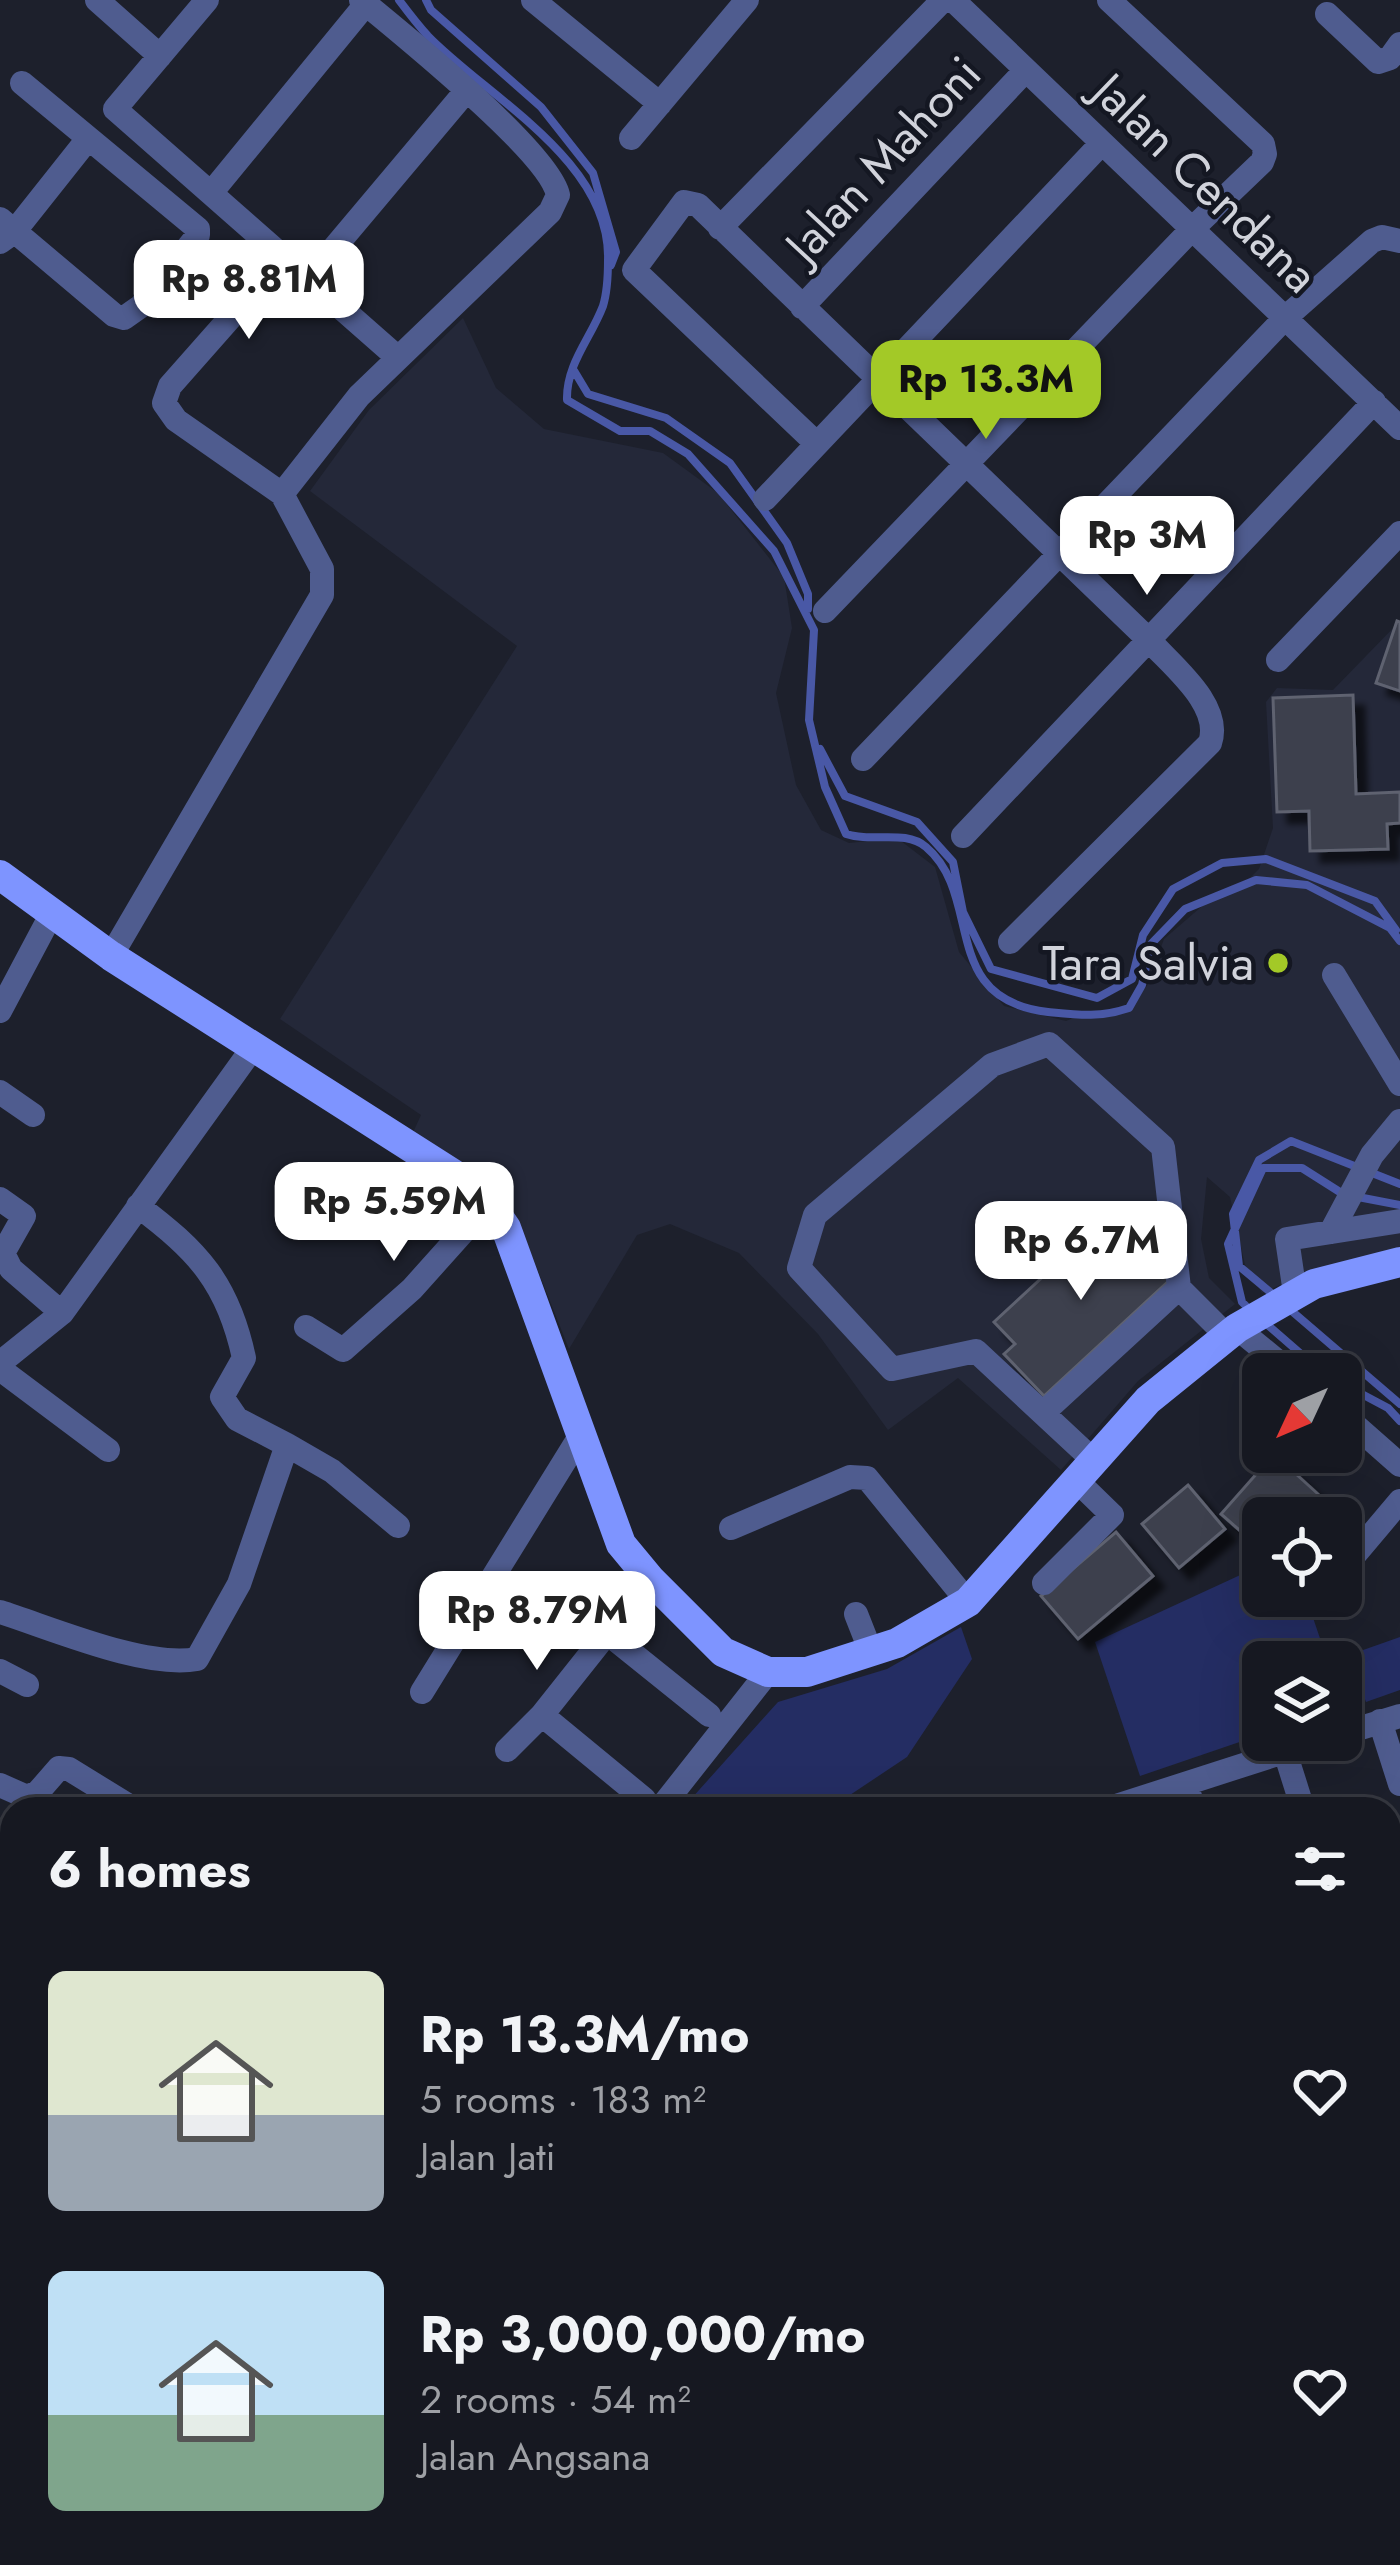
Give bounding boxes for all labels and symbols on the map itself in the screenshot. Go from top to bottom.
street label: Jalan Mahoni [766,41,997,282]
street label: Jalan Cendana [1073,54,1334,309]
pin: Rp 8.81M [125,240,373,342]
pin: Rp 13.3M [862,340,1110,442]
pin: Rp 3M [1063,496,1231,598]
place label: Tara Salvia [1042,929,1254,998]
marker: Tara Salvia [1265,950,1291,976]
pin: Rp 5.59M [270,1162,518,1264]
pin: Rp 6.7M [970,1201,1192,1303]
north arrow [1242,1353,1362,1473]
pin: Rp 8.79M [413,1571,661,1673]

